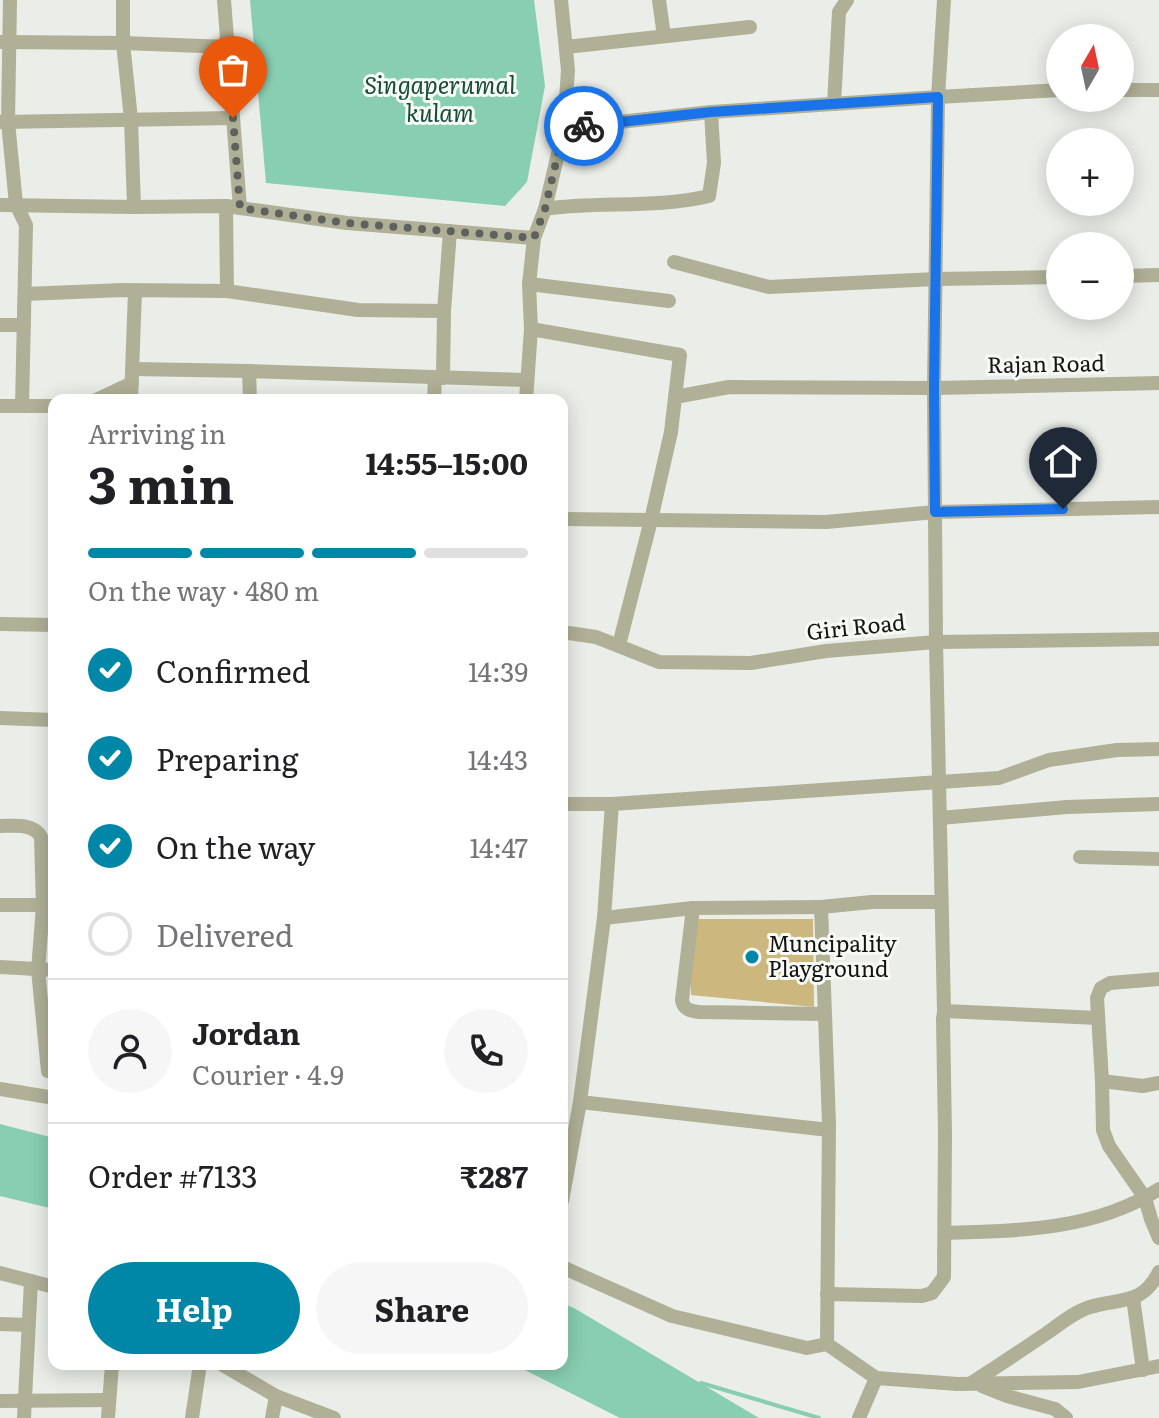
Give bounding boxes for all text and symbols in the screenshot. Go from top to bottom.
north arrow [1046,24,1134,112]
map controls [1046,24,1134,320]
pin [199,36,267,118]
icon: bag [211,48,255,92]
water label: Singaperumal kulam [364,66,516,129]
courier [544,86,624,166]
icon: bike [562,104,606,148]
button: + [1046,128,1134,216]
button: − [1046,232,1134,320]
street label: Rajan Road [987,345,1105,380]
text: Arriving in [88,413,226,452]
pin [1029,427,1097,509]
icon: home [1041,439,1085,483]
text: 14:55–15:00 [366,440,528,484]
text: 3 min [88,443,234,520]
text: On the way · 480 m [88,570,319,609]
street label: Giri Road [805,604,907,647]
icon: check [88,648,132,692]
text: Confirmed [156,648,310,692]
text: 14:39 [468,651,528,690]
icon: check [88,736,132,780]
text: Preparing [156,736,298,780]
text: 14:43 [468,739,528,778]
icon: check [88,824,132,868]
text: On the way [156,824,315,868]
text: 14:47 [469,827,528,866]
text: Delivered [156,912,293,956]
place label: Muncipality Playground [768,926,897,984]
marker: Muncipality Playground [743,948,761,966]
button: person [88,1009,172,1093]
button: phone [444,1009,528,1093]
text: Jordan [192,1010,300,1054]
text: Courier · 4.9 [192,1054,344,1093]
text: Order #7133 [88,1153,257,1197]
text: ₹287 [460,1153,528,1197]
button: Help [88,1262,300,1354]
button: Share [316,1262,528,1354]

